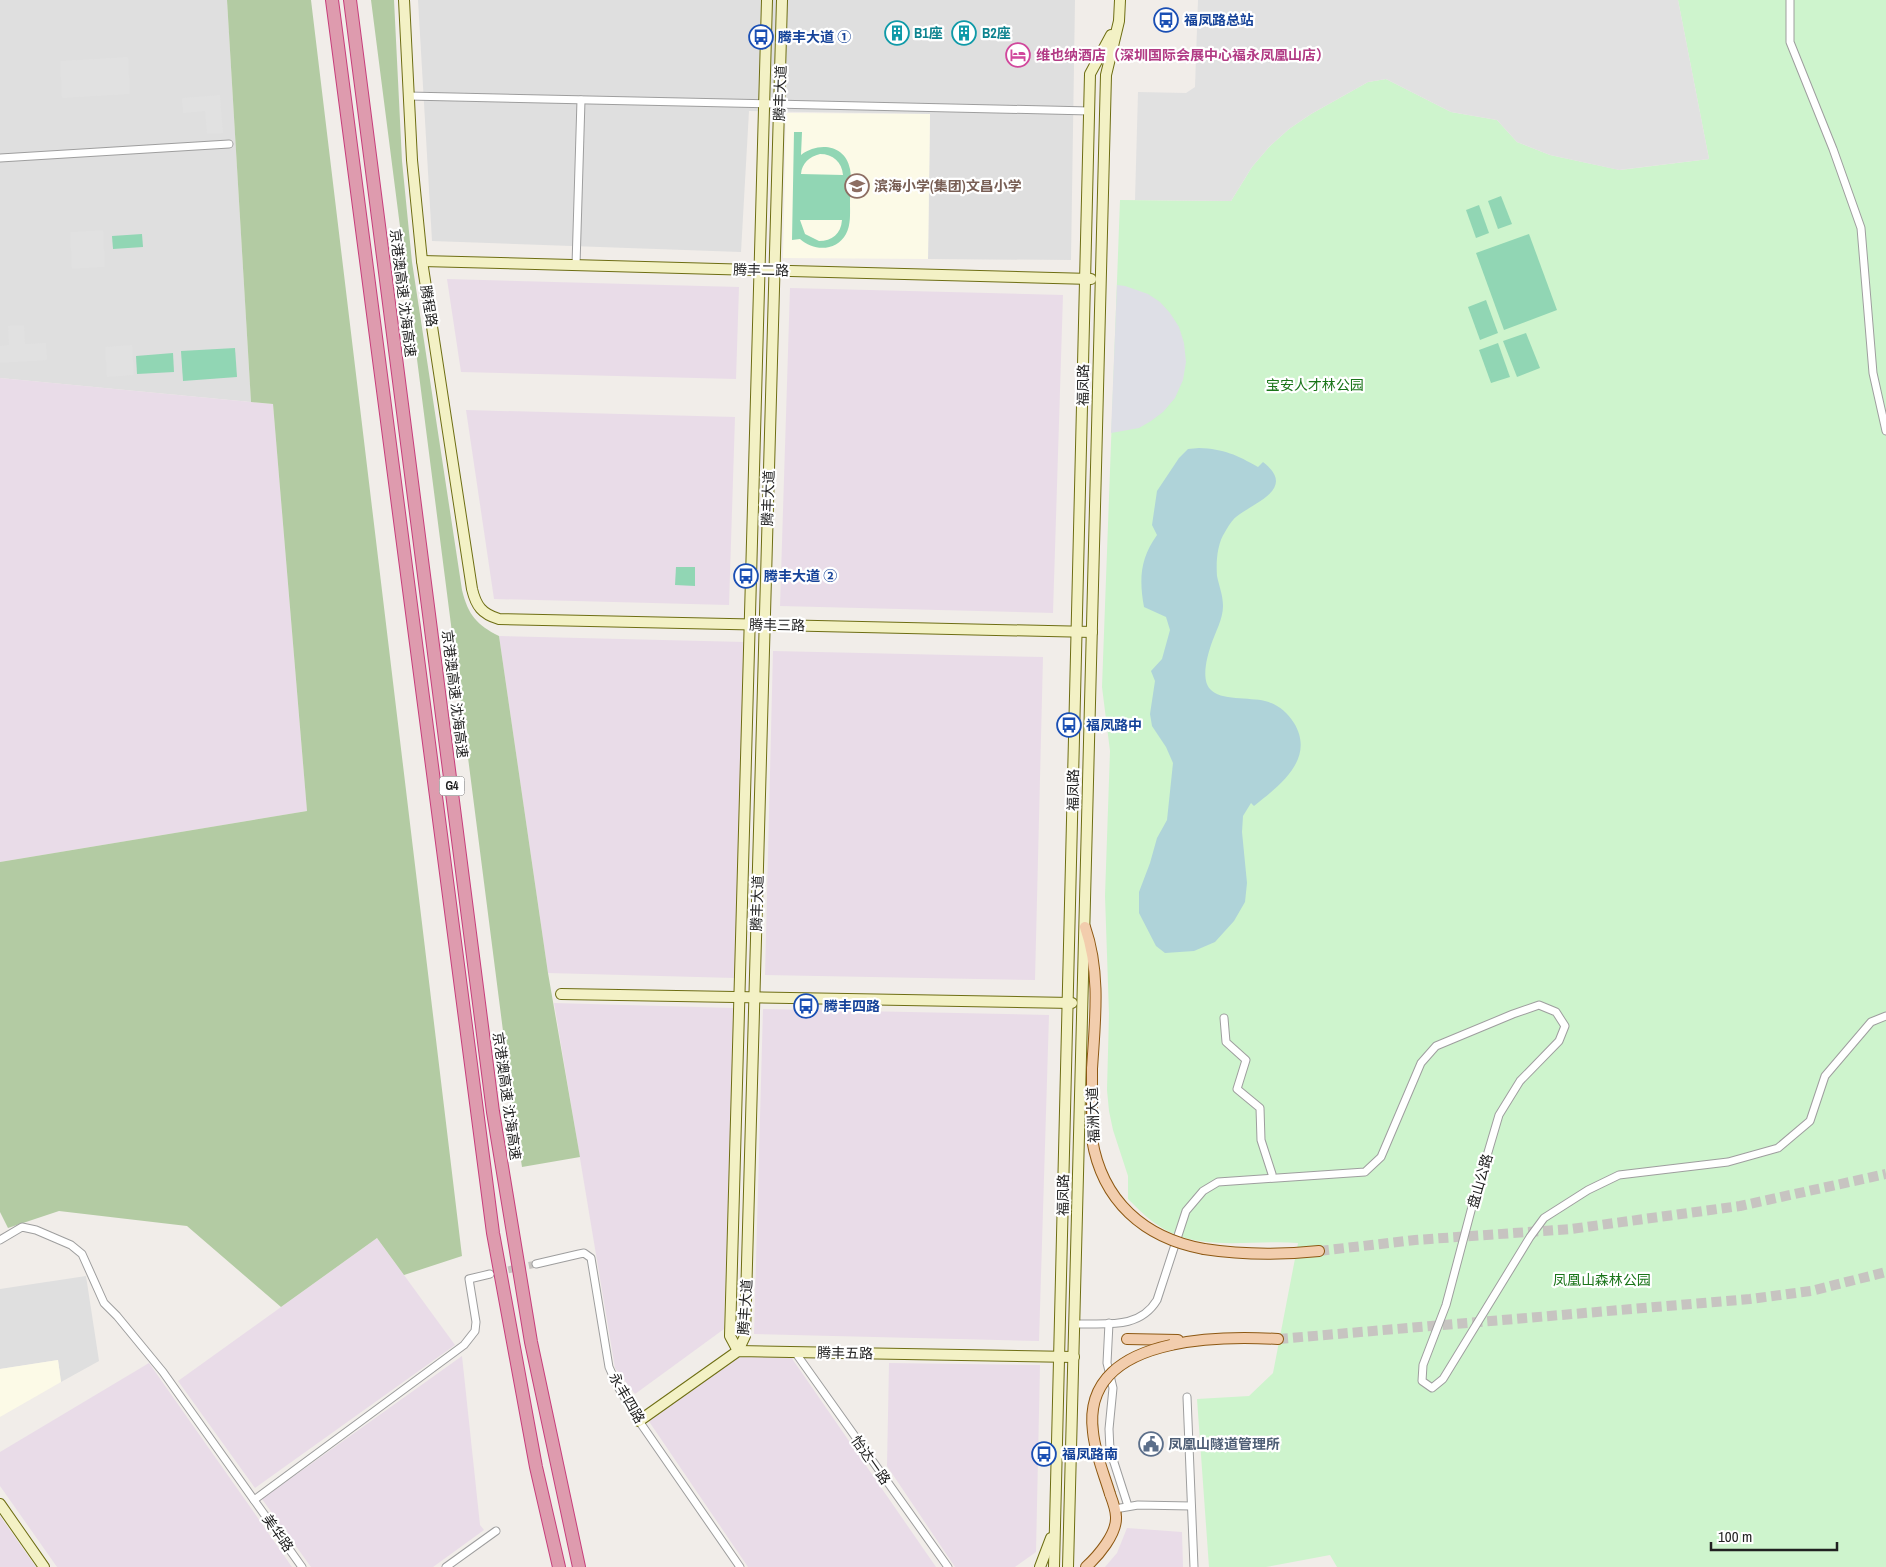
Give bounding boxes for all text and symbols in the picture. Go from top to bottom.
bus stop icon: 福凤路总站 [1153,7,1179,33]
place label: 福凤路总站 [1184,11,1254,29]
building icon: B1座 [884,20,910,46]
building icon: B2座 [951,20,977,46]
bus stop icon: 腾丰大道 ① [748,24,774,50]
place label: B1座 [914,24,943,42]
place label: B2座 [982,24,1011,42]
place label: 腾丰大道 ① [778,28,851,46]
hotel icon: 维也纳酒店（深圳国际会展中心福永凤凰山店） [1005,42,1031,68]
place label: 维也纳酒店（深圳国际会展中心福永凤凰山店） [1036,46,1330,64]
street label: 腾丰大道 [770,65,790,121]
school or university icon: 滨海小学(集团)文昌小学 [844,173,870,199]
place label: 滨海小学(集团)文昌小学 [874,177,1022,195]
street label: 京港澳高速 沈海高速 [386,228,420,358]
street label: 腾丰二路 [733,261,789,279]
street label: 腾程路 [417,284,441,328]
street label: 福凤路 [1074,364,1092,406]
park label: 宝安人才林公园 [1266,376,1364,394]
street label: 腾丰大道 [758,470,778,526]
bus stop icon: 腾丰大道 ② [733,563,759,589]
place label: 腾丰大道 ② [764,567,837,585]
street label: 腾丰三路 [749,616,805,634]
street label: 京港澳高速 沈海高速 [438,629,472,759]
bus stop icon: 福凤路中 [1056,712,1082,738]
place label: 福凤路中 [1086,716,1142,734]
street label: 福凤路 [1064,769,1082,811]
road number: G4 [440,776,464,796]
street label: 腾丰大道 [747,875,767,931]
bus stop icon: 腾丰四路 [793,993,819,1019]
place label: 腾丰四路 [824,997,880,1015]
street label: 京港澳高速 沈海高速 [489,1031,525,1161]
street label: 福洲大道 [1083,1087,1103,1143]
street label: 盘山公路 [1464,1152,1496,1210]
street label: 福凤路 [1054,1174,1072,1216]
park label: 凤凰山森林公园 [1553,1271,1651,1289]
street label: 腾丰大道 [734,1278,756,1336]
street label: 腾丰五路 [817,1344,873,1362]
street label: 永丰四路 [605,1369,649,1427]
public building icon: 凤凰山隧道管理所 [1138,1431,1164,1457]
street label: 怡达一路 [848,1432,894,1488]
place label: 凤凰山隧道管理所 [1168,1435,1280,1453]
bus stop icon: 福凤路南 [1031,1441,1057,1467]
place label: 福凤路南 [1062,1445,1118,1463]
street label: 美华路 [259,1511,297,1555]
scale bar [1711,1520,1837,1552]
text: 100 m [1718,1526,1752,1547]

